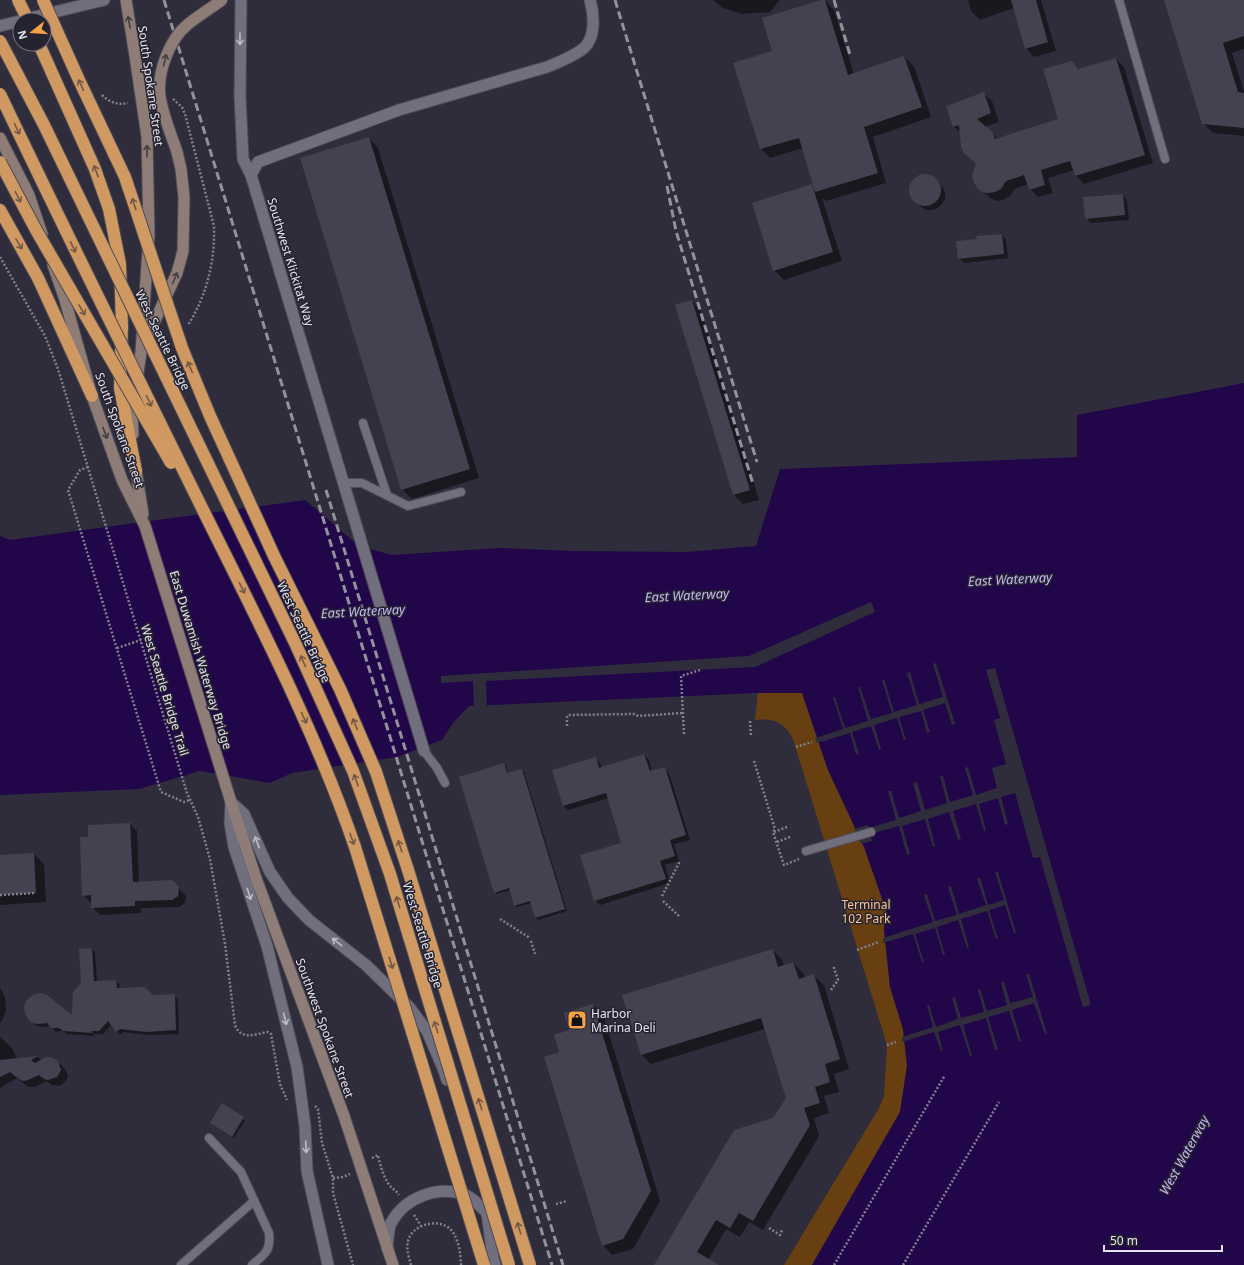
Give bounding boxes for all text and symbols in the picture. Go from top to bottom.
north arrow [12,12,52,52]
one-way arrow [125,16,133,29]
street label: South Spokane Street [134,25,168,148]
text: N [13,29,30,42]
one-way arrow [236,32,244,45]
one-way arrow [162,54,169,67]
one-way arrow [77,80,84,92]
one-way arrow [14,123,21,135]
one-way arrow [143,145,151,158]
one-way arrow [92,164,99,177]
one-way arrow [15,191,23,203]
street label: Southwest Klickitat Way [263,196,319,329]
one-way arrow [129,198,137,210]
one-way arrow [16,238,24,250]
one-way arrow [70,240,77,252]
one-way arrow [171,272,179,284]
street label: West Seattle Bridge [131,287,195,393]
one-way arrow [79,304,87,316]
one-way arrow [185,361,193,373]
street label: South Spokane Street [91,370,149,491]
one-way arrow [146,394,153,406]
one-way arrow [102,427,110,439]
water label: East Waterway [967,568,1054,590]
street label: East Duwamish Waterway Bridge [166,569,236,752]
street label: West Seattle Bridge [273,579,335,686]
one-way arrow [239,582,246,594]
water label: East Waterway [644,584,731,606]
water label: East Waterway [320,600,407,622]
street label: West Seattle Bridge Trail [137,622,193,758]
one-way arrow [299,655,306,667]
one-way arrow [301,712,308,724]
one-way arrow [351,718,359,730]
one-way arrow [352,773,359,786]
one-way arrow [349,832,357,844]
one-way arrow [252,837,260,849]
one-way arrow [396,839,403,852]
street label: West Seattle Bridge [399,880,447,990]
one-way arrow [246,887,254,899]
one-way arrow [394,896,401,909]
park label: Terminal 102 Park [841,896,891,927]
one-way arrow [331,938,342,946]
street label: Southwest Spokane Street [292,956,358,1101]
one-way arrow [388,956,395,969]
place label: Harbor Marina Deli [591,1005,656,1036]
shop icon: Harbor Marina Deli [566,1009,588,1031]
one-way arrow [281,1012,289,1025]
one-way arrow [432,1021,439,1034]
one-way arrow [476,1097,483,1110]
water label: West Waterway [1155,1111,1214,1198]
one-way arrow [303,1140,310,1153]
one-way arrow [515,1221,522,1234]
scale bar [1104,1227,1222,1253]
text: 50 m [1110,1232,1138,1249]

